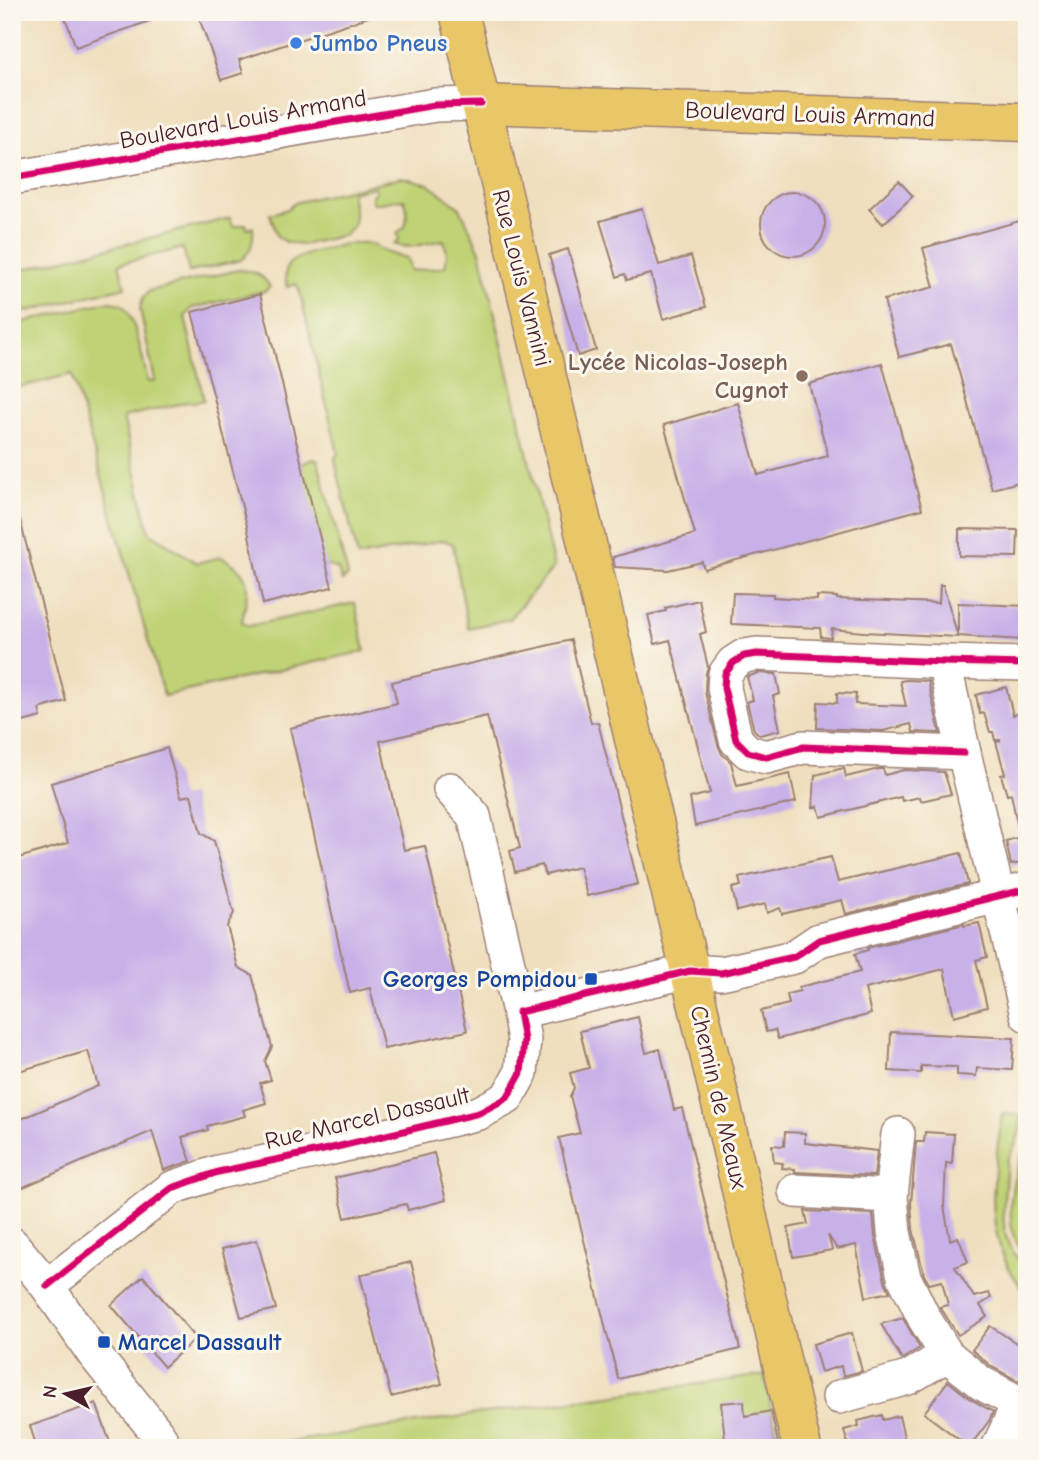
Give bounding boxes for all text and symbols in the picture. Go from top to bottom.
place label: Jumbo Pneus [310,29,447,57]
marker: Jumbo Pneus [288,35,304,51]
street label: Boulevard Louis Armand [117,83,369,155]
street label: Boulevard Louis Armand [684,96,936,132]
street label: Rue Louis Vannini [486,187,558,369]
place label: Lycée Nicolas-Joseph Cugnot [568,348,789,404]
marker: Lycée Nicolas-Joseph Cugnot [794,368,810,384]
place label: Georges Pompidou [383,965,577,993]
marker: Georges Pompidou [583,971,599,987]
street label: Chemin de Meaux [684,1003,754,1192]
street label: Rue Marcel Dassault [262,1081,473,1155]
place label: Marcel Dassault [118,1328,283,1356]
marker: Marcel Dassault [96,1334,112,1350]
north arrow [32,1358,102,1428]
text: N [38,1384,62,1399]

